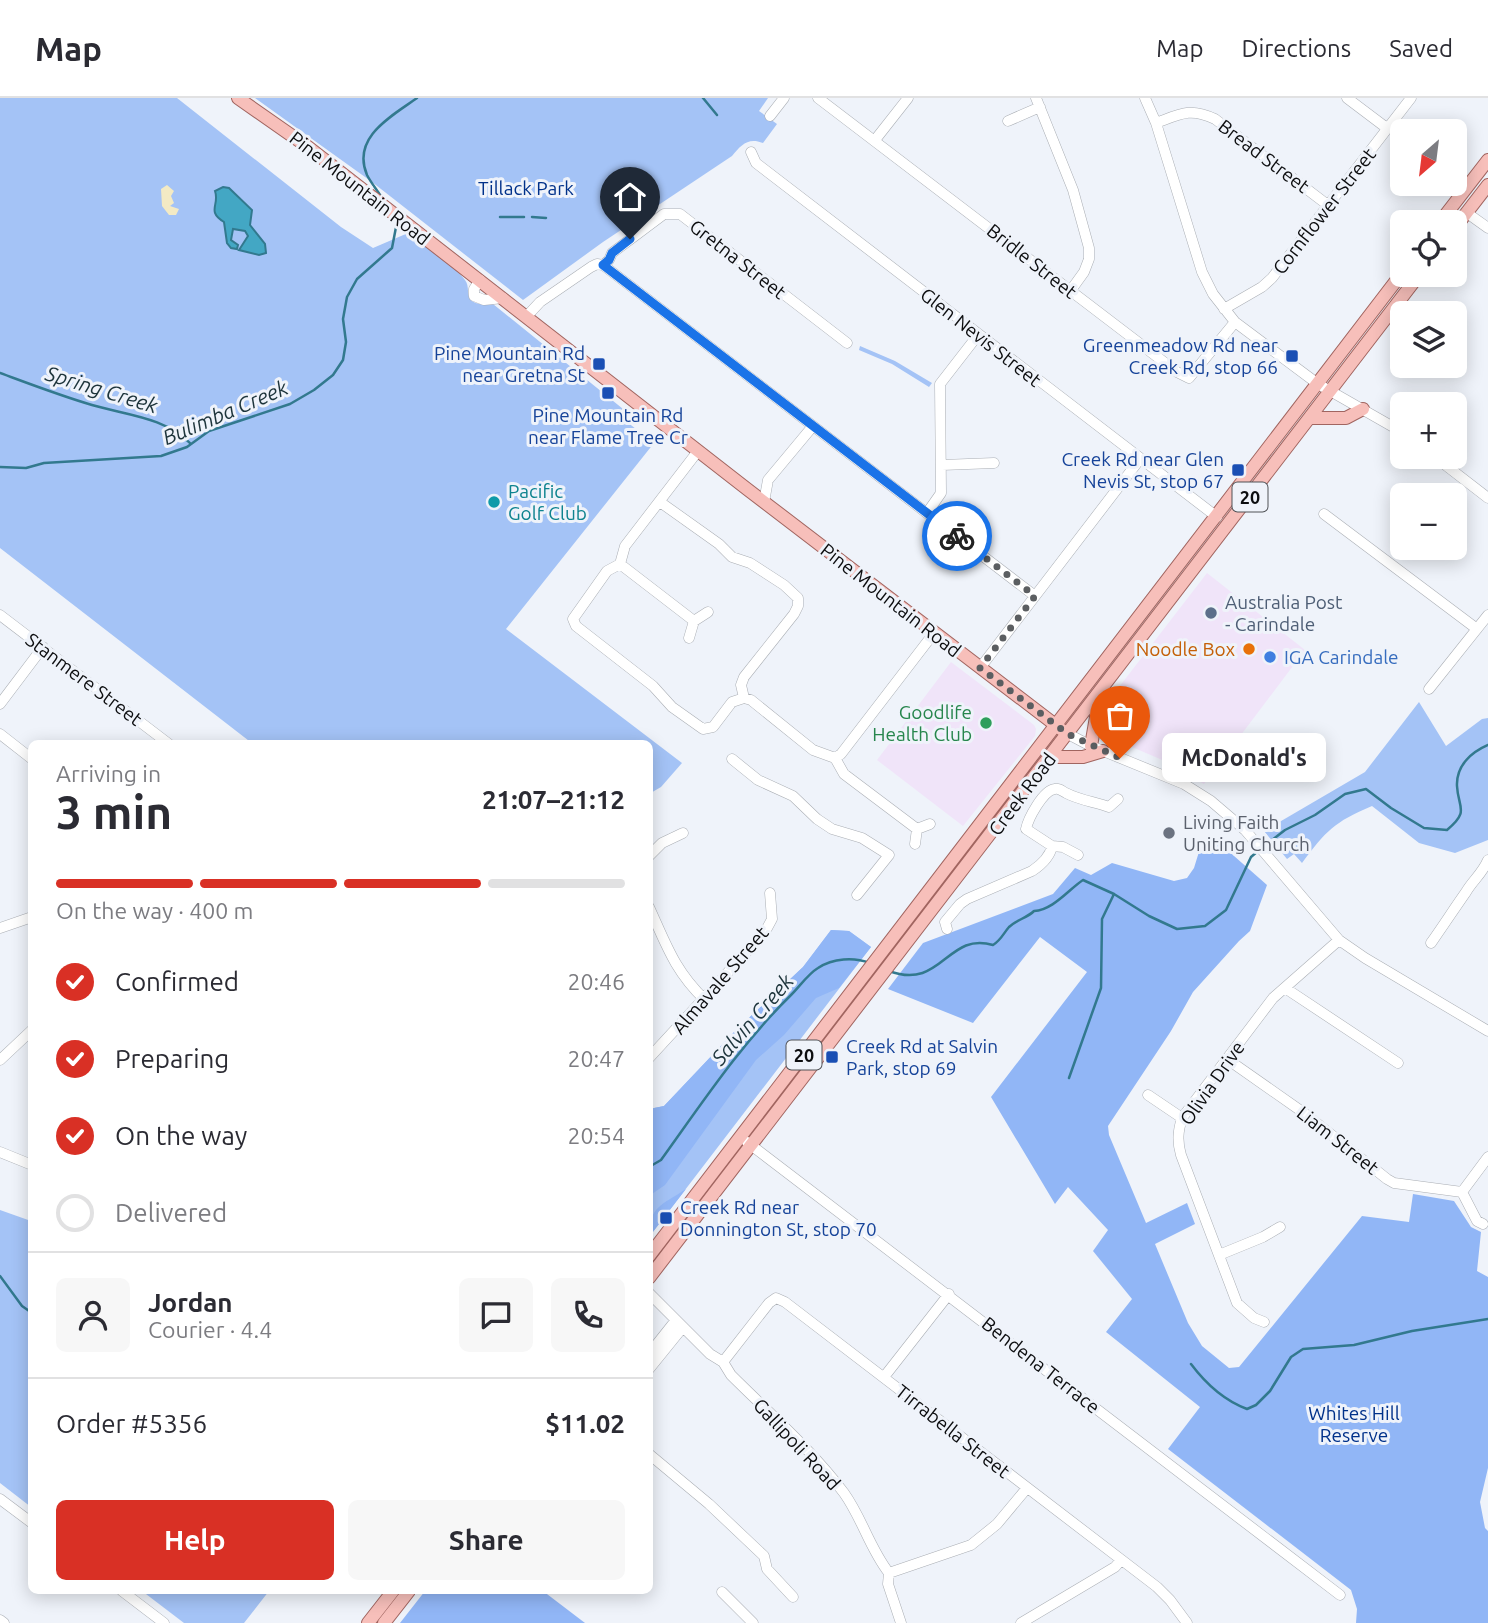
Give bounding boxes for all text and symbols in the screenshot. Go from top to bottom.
text: Map [35,30,102,67]
text: Map [1156,35,1203,62]
text: Directions [1241,35,1351,62]
text: Saved [1389,35,1453,62]
street label: Bread Street [1214,115,1314,198]
north arrow [1390,119,1466,196]
map controls [1390,119,1467,560]
street label: Pine Mountain Road [286,126,434,250]
street label: Cornflower Street [1268,143,1380,278]
pin [600,167,660,239]
park label: Tillack Park [478,177,574,199]
icon: home [611,178,649,216]
button: locate [1390,210,1467,287]
street label: Gretna Street [686,215,791,304]
street label: Bridle Street [983,219,1082,303]
street label: Glen Nevis Street [916,283,1046,391]
button: layers [1390,301,1467,378]
place label: Greenmeadow Rd near Creek Rd, stop 66 [1083,334,1278,378]
place label: Pine Mountain Rd near Gretna St [434,342,586,386]
marker: Greenmeadow Rd near Creek Rd, stop 66 [1284,348,1300,364]
marker: Pine Mountain Rd near Gretna St [591,356,607,372]
water label: Spring Creek [42,360,161,418]
water label: Bulimba Creek [159,375,291,449]
marker: Pine Mountain Rd near Flame Tree Cr [600,385,616,401]
button: + [1390,392,1467,469]
place label: Pine Mountain Rd near Flame Tree Cr [528,404,688,448]
place label: Creek Rd near Glen Nevis St, stop 67 [1061,448,1224,492]
marker: Creek Rd near Glen Nevis St, stop 67 [1230,462,1246,478]
place label: Pacific Golf Club [508,480,587,524]
road number: 20 [1232,482,1268,512]
button: − [1390,483,1467,560]
marker: Pacific Golf Club [486,494,502,510]
courier [922,501,992,571]
icon: bike [938,517,976,555]
street label: Pine Mountain Road [817,538,965,662]
place label: Australia Post - Carindale [1225,591,1343,635]
marker: Australia Post - Carindale [1203,605,1219,621]
street label: Stanmere Street [21,628,147,730]
place label: Noodle Box [1136,638,1235,660]
marker: Noodle Box [1241,641,1257,657]
place label: IGA Carindale [1284,646,1399,668]
marker: IGA Carindale [1262,649,1278,665]
pin [1090,686,1150,758]
icon: bag [1101,697,1139,735]
place label: Goodlife Health Club [872,701,972,745]
marker: Goodlife Health Club [978,715,994,731]
callout: McDonald's [1162,734,1326,782]
text: McDonald's [1181,745,1307,770]
street label: Creek Road [984,748,1060,840]
text: Arriving in [56,761,161,786]
text: 21:07–21:12 [482,785,625,814]
text: 3 min [56,786,172,838]
place label: Living Faith Uniting Church [1183,811,1310,855]
marker: Living Faith Uniting Church [1161,825,1177,841]
text: On the way · 400 m [56,898,253,923]
street label: Almavale Street [667,921,773,1038]
icon: check [56,963,94,1001]
text: Confirmed [115,967,239,996]
text: 20:46 [567,969,625,994]
water label: Salvin Creek [705,969,798,1070]
place label: Creek Rd at Salvin Park, stop 69 [846,1035,998,1079]
street label: Olivia Drive [1175,1037,1249,1129]
icon: check [56,1040,94,1078]
road number: 20 [786,1040,822,1070]
text: Preparing [115,1044,229,1073]
text: 20:47 [567,1046,625,1071]
marker: Creek Rd at Salvin Park, stop 69 [824,1049,840,1065]
street label: Liam Street [1293,1101,1384,1179]
icon: check [56,1117,94,1155]
text: On the way [115,1121,247,1150]
text: 20:54 [567,1123,625,1148]
place label: Creek Rd near Donnington St, stop 70 [680,1196,877,1240]
text: Delivered [115,1198,227,1227]
marker: Creek Rd near Donnington St, stop 70 [658,1210,674,1226]
button: person [56,1278,130,1352]
button: chat [459,1278,533,1352]
button: phone [551,1278,625,1352]
text: Jordan [148,1288,233,1317]
street label: Bendena Terrace [978,1312,1104,1418]
text: Courier · 4.4 [148,1317,272,1342]
street label: Tirrabella Street [892,1380,1015,1483]
street label: Gallipoli Road [749,1394,845,1494]
park label: Whites Hill Reserve [1308,1402,1400,1446]
text: Order #5356 [56,1409,207,1438]
text: $11.02 [545,1409,625,1438]
button: Help [56,1500,334,1580]
button: Share [348,1500,625,1580]

